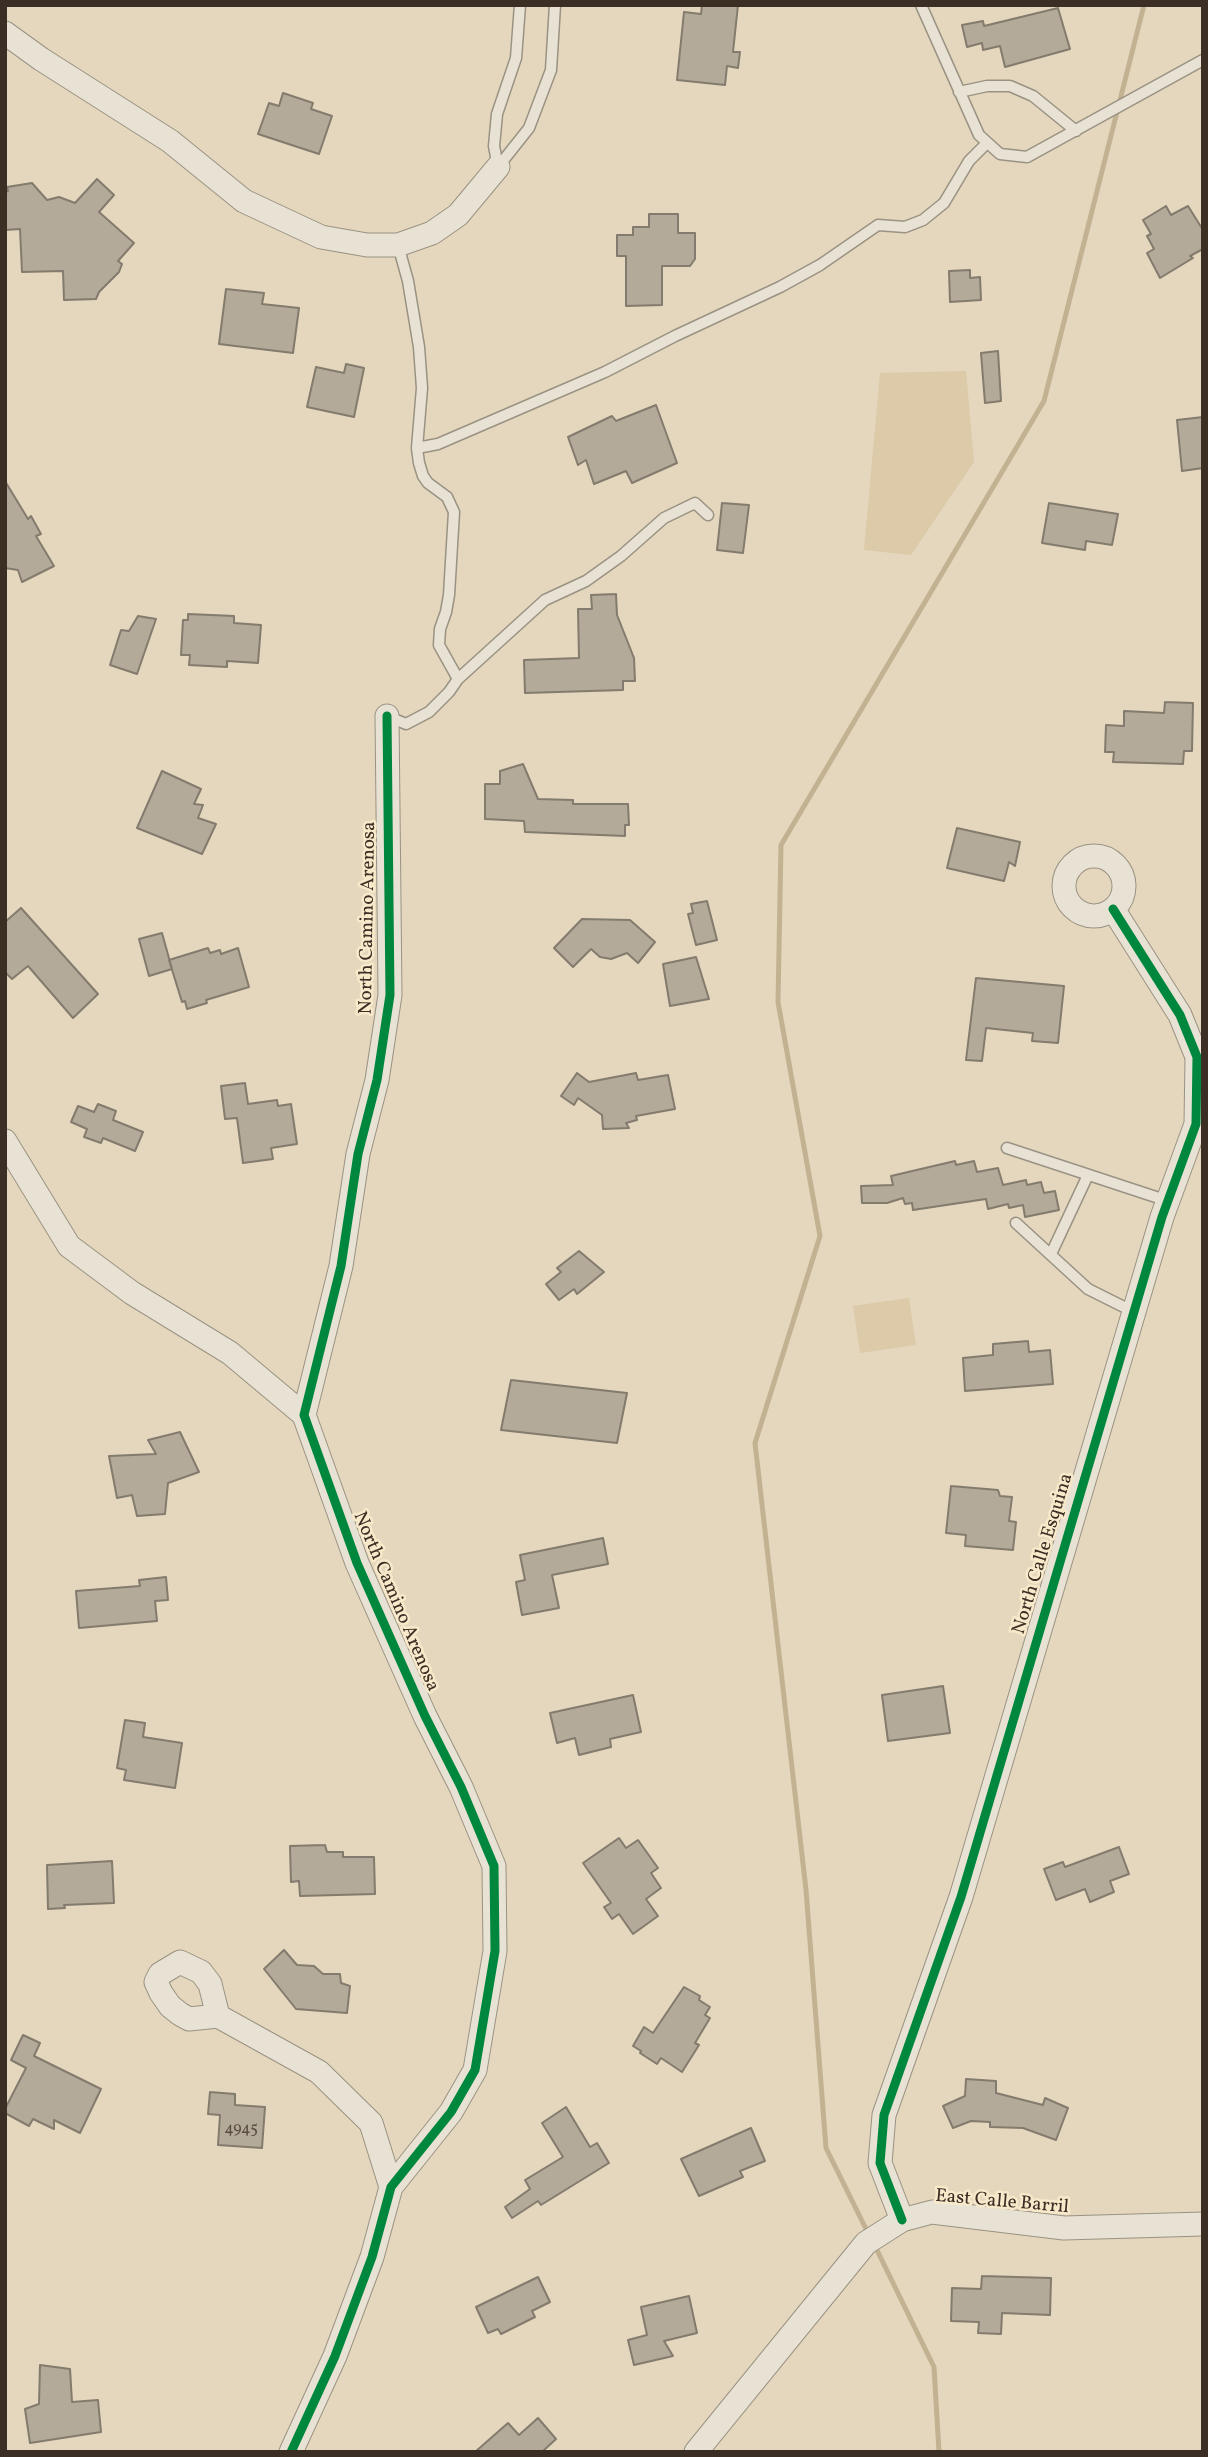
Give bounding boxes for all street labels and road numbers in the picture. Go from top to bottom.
street label: North Camino Arenosa [356,821,382,1015]
street label: North Calle Esquina [1009,1471,1079,1637]
street label: North Camino Arenosa [347,1509,443,1695]
street label: East Calle Barril [934,2186,1070,2220]

